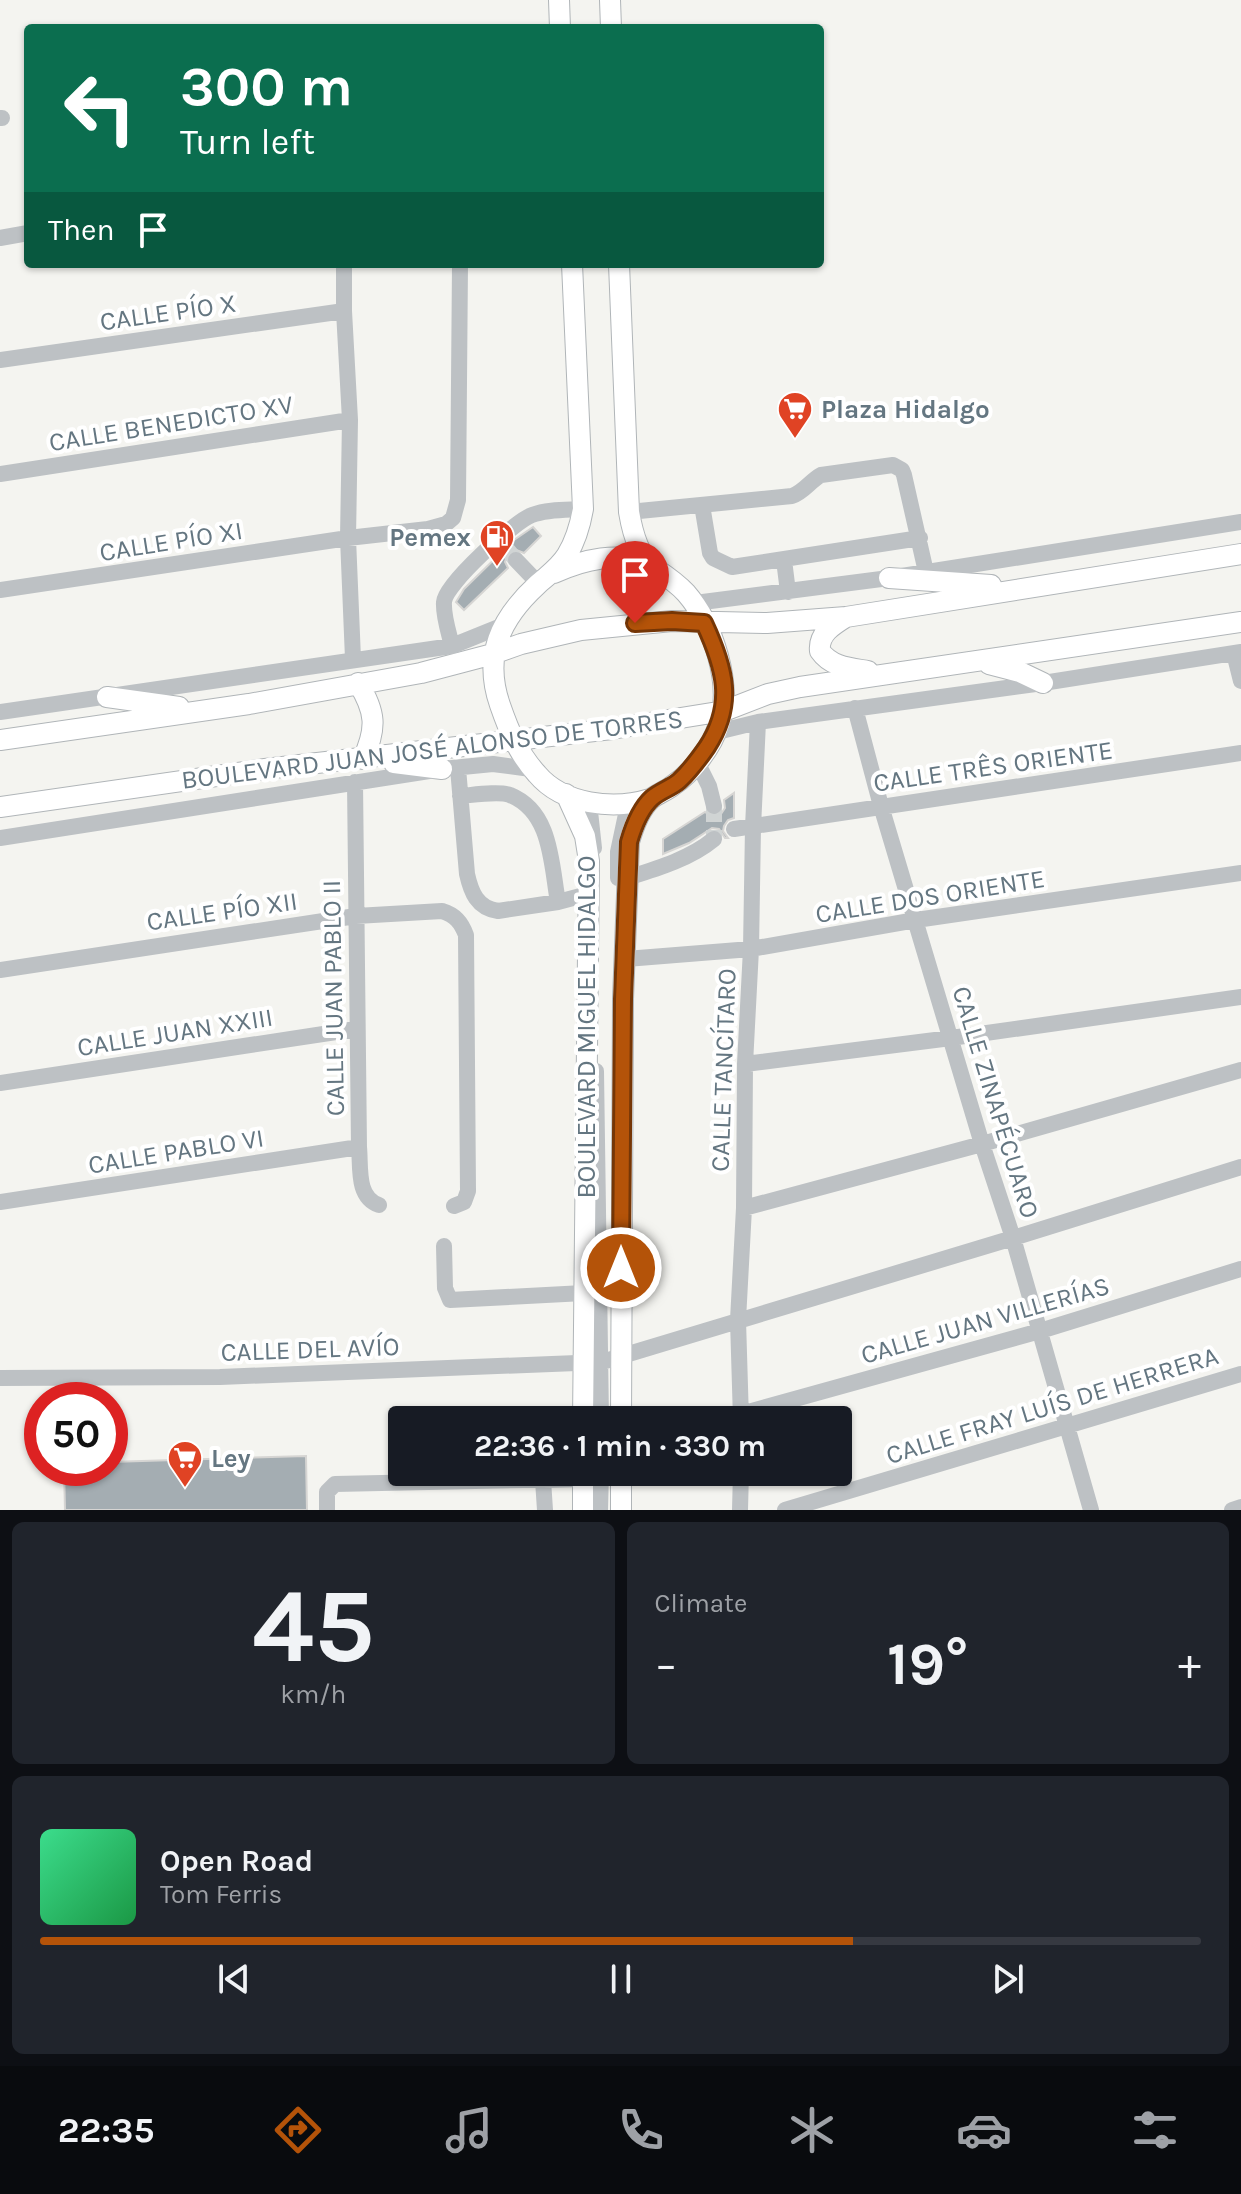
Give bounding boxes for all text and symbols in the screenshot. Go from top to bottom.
text: 300 m [180,54,353,119]
icon: left [48,56,152,160]
text: Turn left [180,121,315,163]
icon: arrive [131,208,175,252]
text: Then [48,212,115,248]
street label: CALLE PÍO X [98,287,238,337]
street label: CALLE BENEDICTO XV [47,389,296,458]
supermarket icon: Plaza Hidalgo [776,390,814,440]
place label: Plaza Hidalgo [821,394,990,425]
street label: CALLE PÍO XI [97,514,245,568]
fuel station icon: Pemex [478,518,516,568]
place label: Pemex [389,522,471,553]
pin [601,541,669,623]
icon: arrive [613,553,657,597]
street label: BOULEVARD JUAN JOSÉ ALONSO DE TORRES [179,702,685,796]
street label: CALLE TRÊS ORIENTE [871,734,1115,799]
street label: BOULEVARD MIGUEL HIDALGO [571,855,602,1199]
street label: CALLE DOS ORIENTE [813,863,1047,930]
street label: CALLE JUAN PABLO II [316,879,351,1116]
street label: CALLE PÍO XII [145,885,299,937]
street label: CALLE TANCÍTARO [703,968,743,1172]
street label: CALLE ZINAPÉCUARO [945,982,1047,1222]
street label: CALLE JUAN XXIII [75,1002,275,1063]
street label: CALLE PABLO VI [86,1122,266,1181]
position arrow [579,1226,663,1310]
street label: CALLE JUAN VILLERÍAS [857,1269,1113,1371]
street label: CALLE DEL AVÍO [220,1330,400,1368]
street label: CALLE FRAY LUÍS DE HERRERA [882,1339,1222,1471]
speed limit sign: 50 [24,1382,128,1486]
text: 22:36 · 1 min · 330 m [474,1428,766,1464]
supermarket icon: Ley [166,1439,204,1489]
place label: Ley [211,1443,251,1474]
text: 45 [252,1566,374,1687]
text: Climate [655,1588,747,1619]
text: 19° [887,1629,968,1699]
text: − [655,1639,678,1690]
text: + [1178,1639,1201,1690]
text: km/h [280,1679,346,1710]
text: Open Road [160,1843,313,1879]
text: Tom Ferris [160,1879,282,1910]
icon: previous [212,1957,256,2001]
icon: pause [599,1957,643,2001]
icon: next [986,1957,1030,2001]
icon: directions [270,2102,326,2158]
icon: music [441,2102,497,2158]
icon: phone [613,2102,669,2158]
icon: climate [784,2102,840,2158]
icon: car [956,2102,1012,2158]
icon: filters [1127,2102,1183,2158]
text: 22:35 [58,2109,154,2151]

